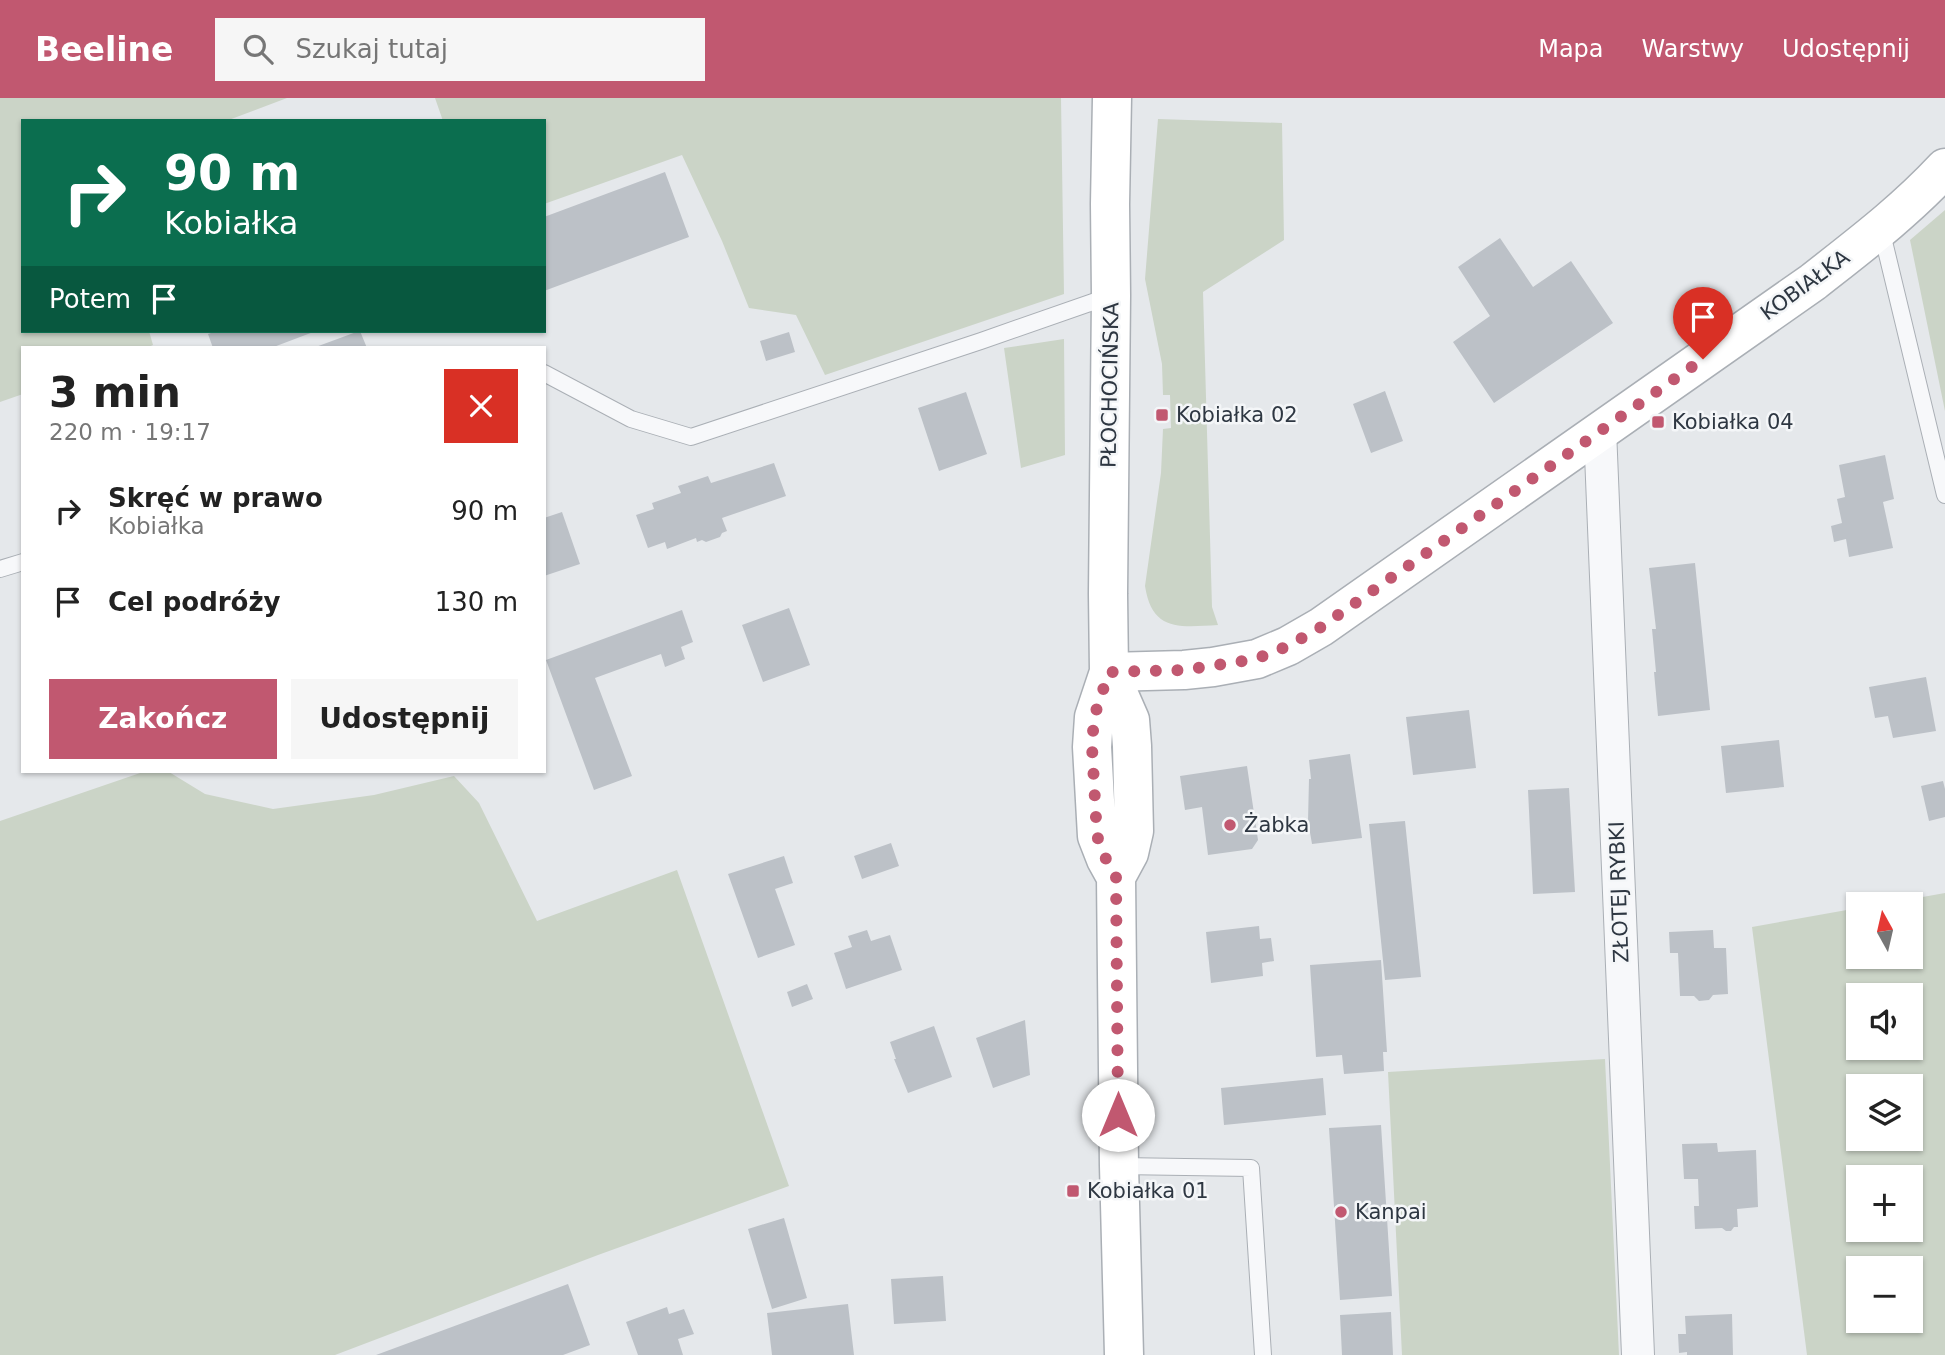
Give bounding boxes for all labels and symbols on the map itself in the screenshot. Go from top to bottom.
street label: KOBIAŁKA [1756,244,1855,325]
pin [1673,287,1733,359]
street label: PŁOCHOCIŃSKA [1096,301,1123,468]
place label: Kobiałka 02 [1176,403,1298,427]
marker: Kobiałka 02 [1154,407,1170,423]
place label: Kobiałka 04 [1672,410,1794,434]
marker: Kobiałka 04 [1650,414,1666,430]
place label: Żabka [1244,812,1309,837]
marker: Żabka [1222,817,1238,833]
street label: ZŁOTEJ RYBKI [1605,821,1633,963]
north arrow [1846,892,1923,970]
position arrow [1081,1078,1155,1152]
place label: Kobiałka 01 [1087,1179,1209,1203]
marker: Kobiałka 01 [1065,1183,1081,1199]
place label: Kanpai [1355,1200,1427,1224]
marker: Kanpai [1333,1204,1349,1220]

